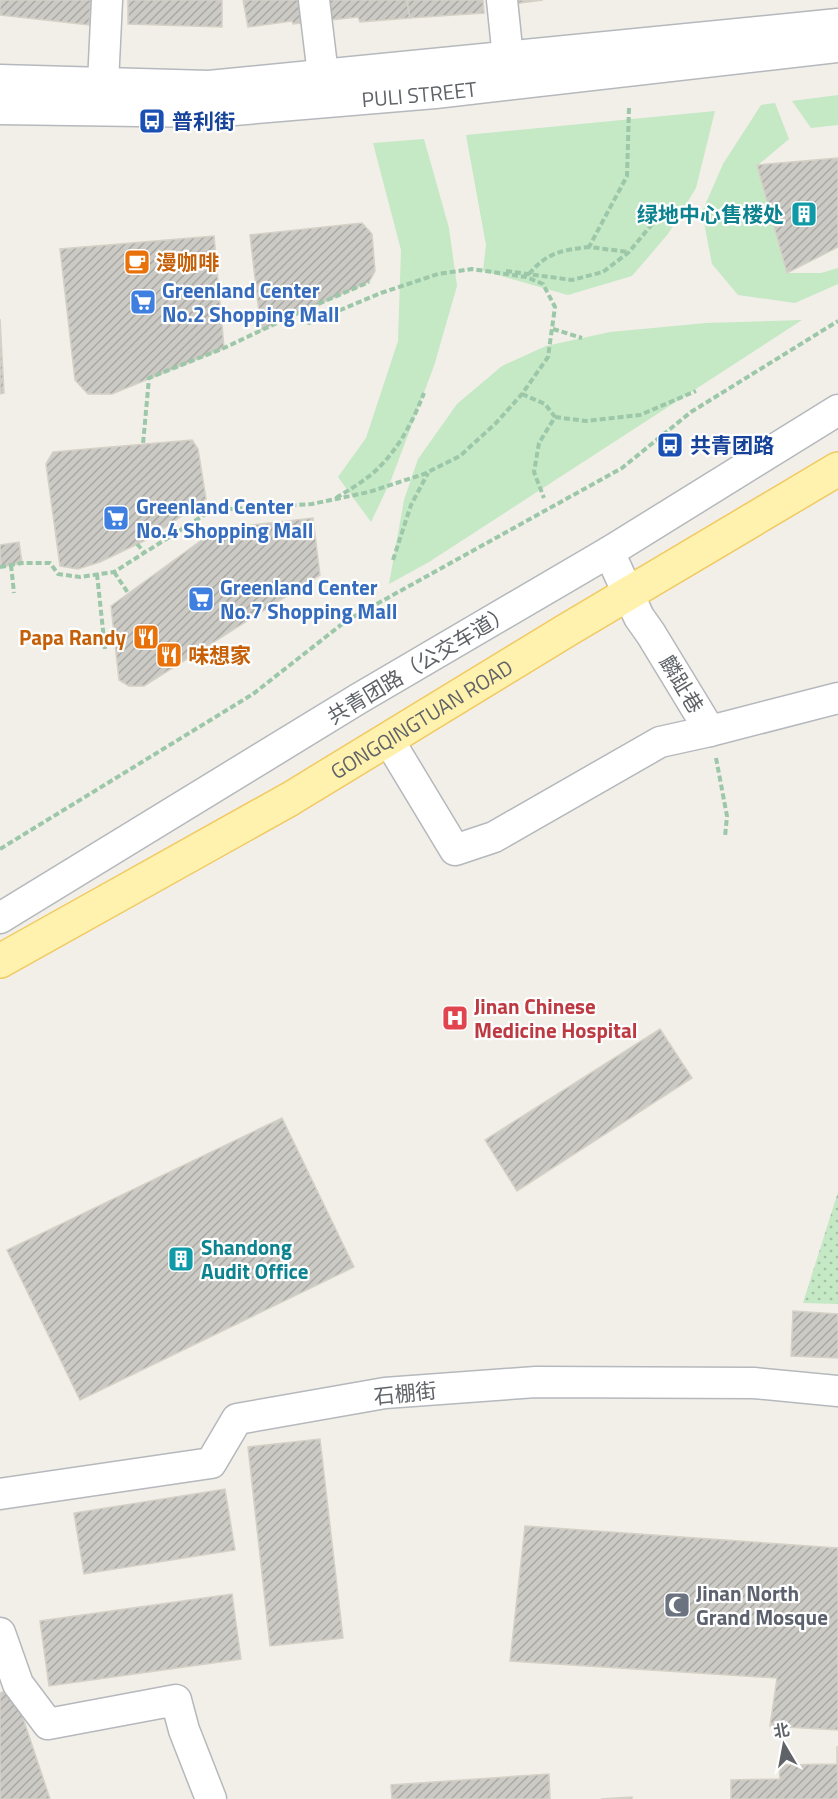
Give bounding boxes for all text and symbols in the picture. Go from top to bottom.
street label: PULI STREET [360,72,478,115]
place label: 普利街 [172,105,235,137]
bus stop icon: 普利街 [137,106,167,136]
place label: 绿地中心售楼处 [637,198,784,230]
building icon: 绿地中心售楼处 [789,199,819,229]
place label: 漫咖啡 [156,246,219,278]
cafe icon: 漫咖啡 [122,247,152,277]
place label: Greenland Center No.2 Shopping Mall [162,274,339,330]
supermarket icon: Greenland Center No.2 Shopping Mall [128,287,158,317]
place label: 共青团路 [690,429,774,461]
bus stop icon: 共青团路 [655,430,685,460]
place label: Greenland Center No.4 Shopping Mall [136,490,313,546]
supermarket icon: Greenland Center No.4 Shopping Mall [101,503,131,533]
place label: Greenland Center No.7 Shopping Mall [220,571,397,627]
supermarket icon: Greenland Center No.7 Shopping Mall [186,584,216,614]
street label: 共青团路（公交车道） [321,596,517,732]
place label: Papa Randy [19,621,126,653]
restaurant icon: Papa Randy [131,622,161,652]
place label: 味想家 [188,639,251,671]
restaurant icon: 味想家 [154,640,184,670]
street label: 麟趾巷 [652,649,712,719]
street label: GONGQINGTUAN ROAD [324,651,519,787]
place label: Jinan Chinese Medicine Hospital [474,990,637,1046]
hospital icon: Jinan Chinese Medicine Hospital [440,1003,470,1033]
place label: Shandong Audit Office [201,1231,309,1287]
building icon: Shandong Audit Office [166,1244,196,1274]
street label: 石棚街 [372,1374,438,1412]
place label: Jinan North Grand Mosque [696,1577,828,1633]
mosque icon: Jinan North Grand Mosque [662,1590,692,1620]
north arrow [754,1715,814,1775]
text: 北 [771,1717,791,1743]

